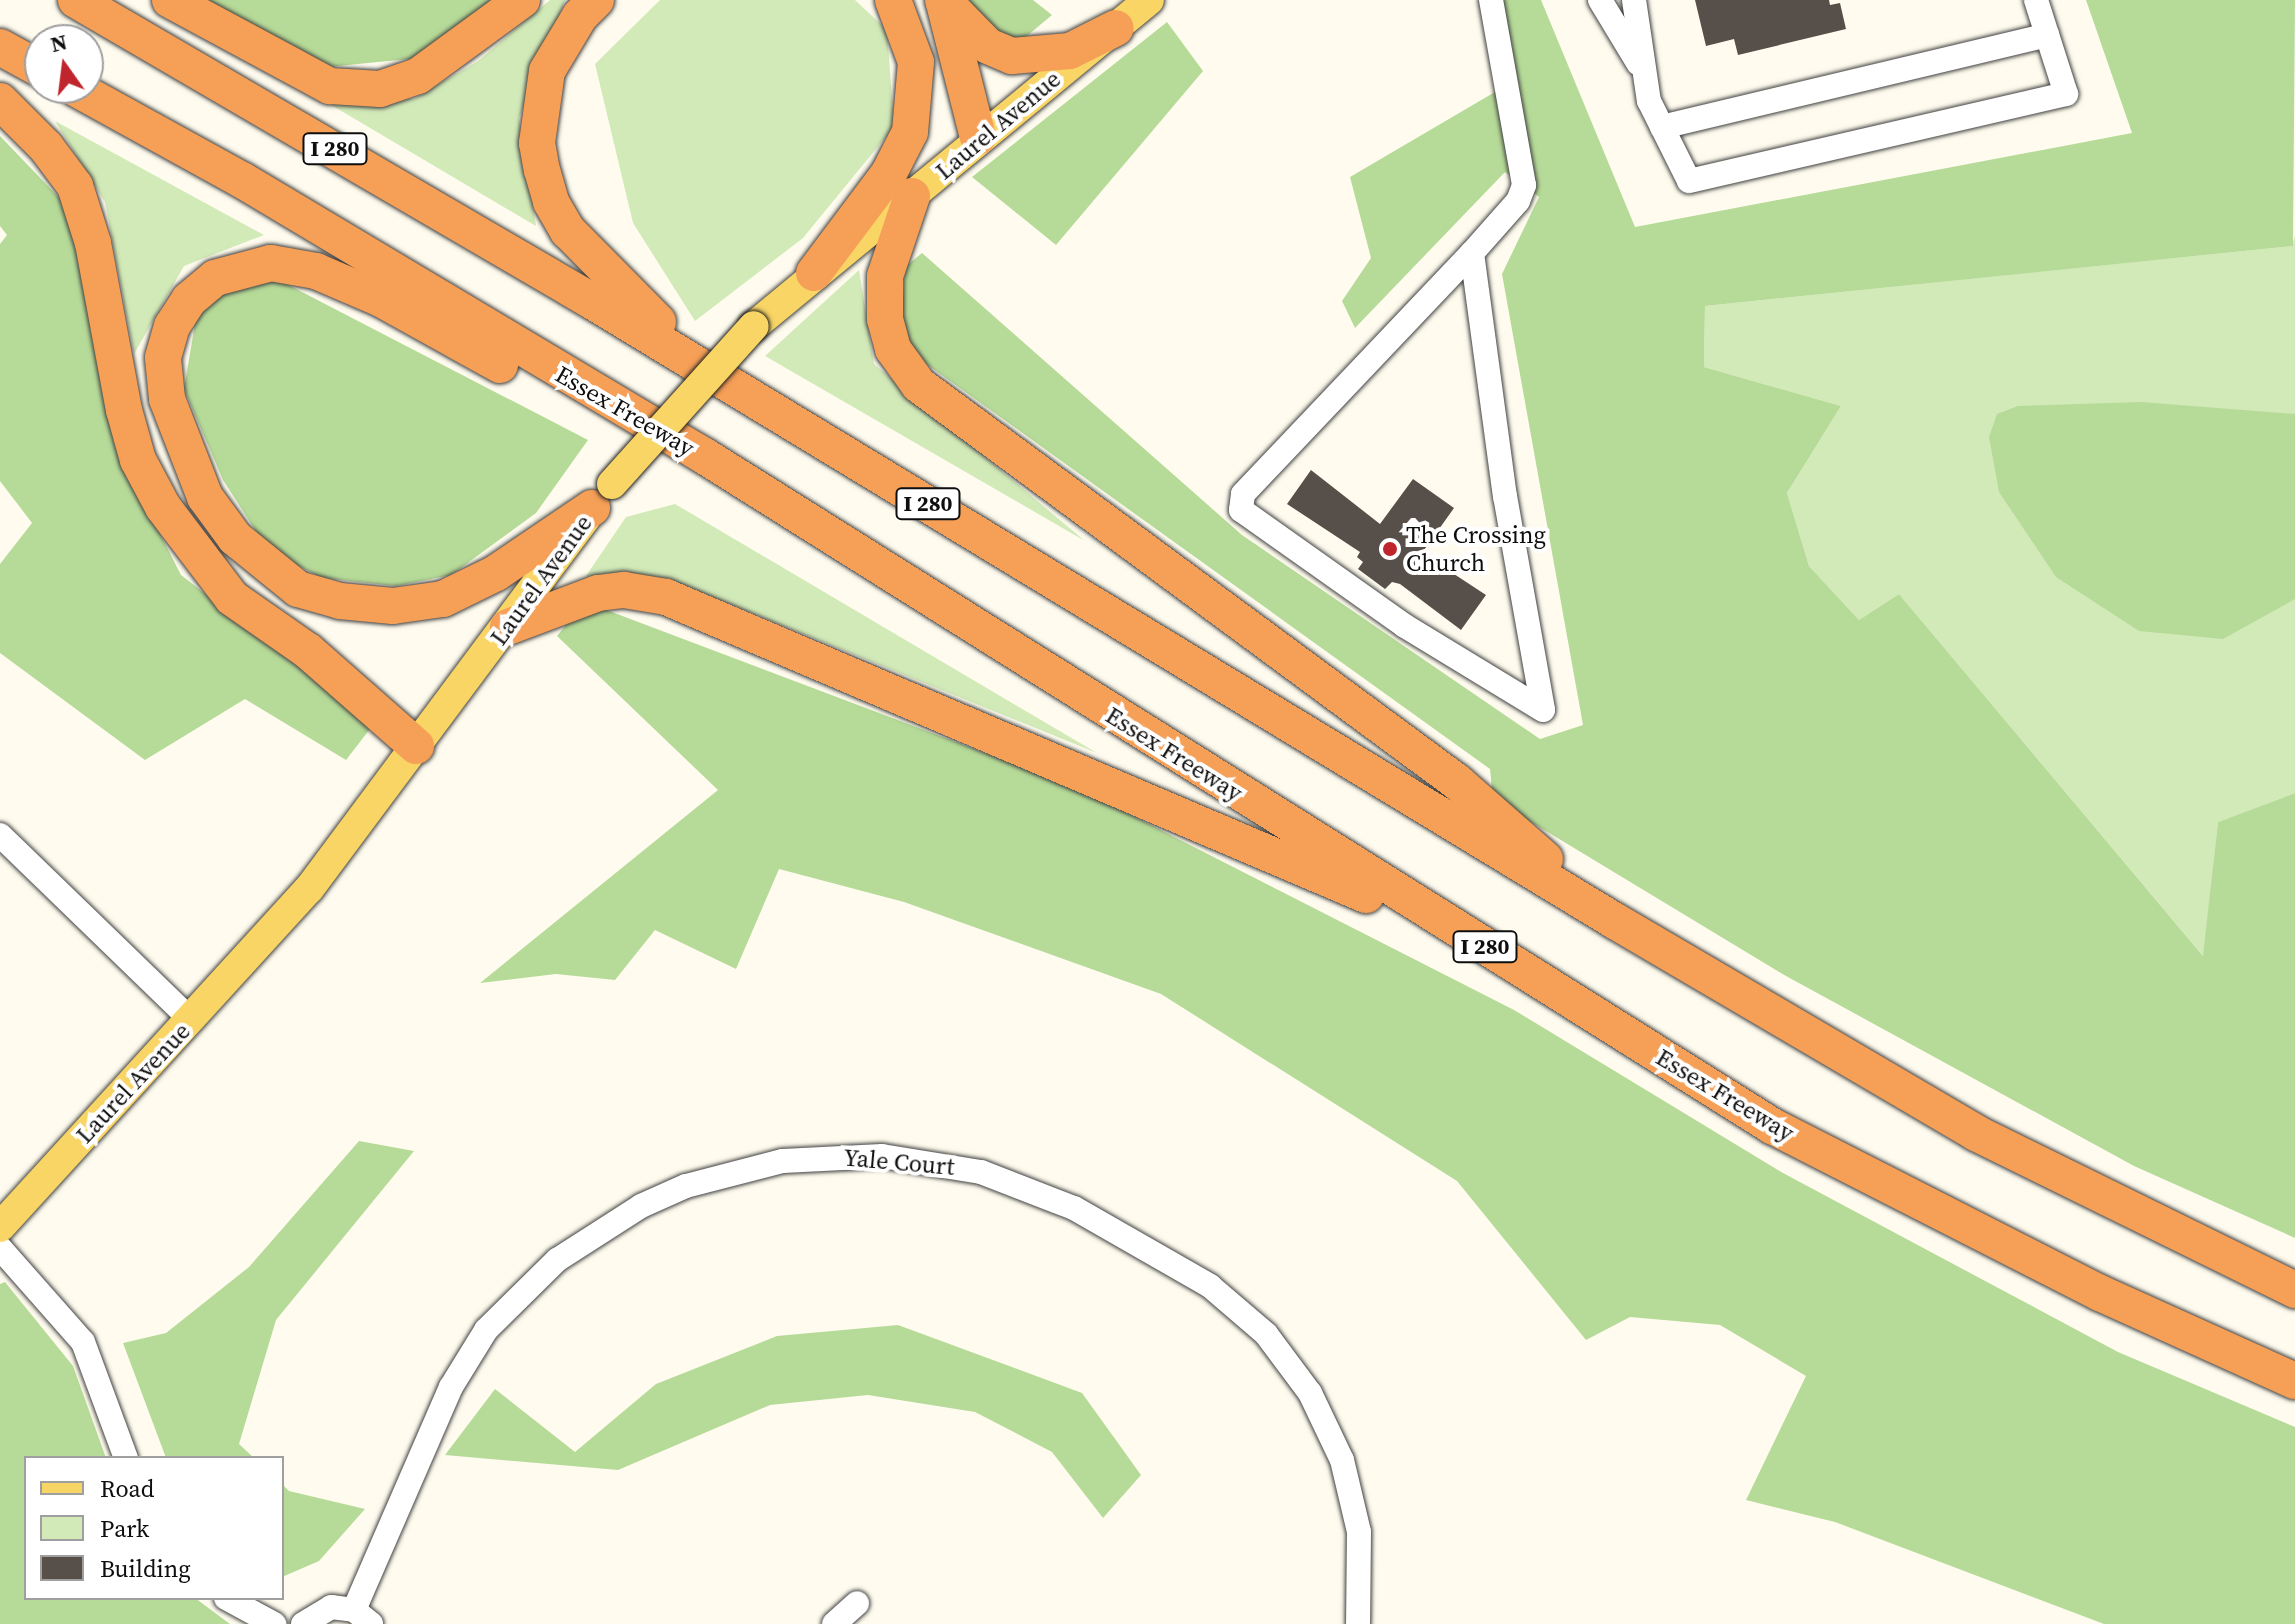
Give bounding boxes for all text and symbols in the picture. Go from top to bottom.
north arrow [24,24,104,104]
text: N [47,26,70,59]
street label: Laurel Avenue [930,64,1066,186]
road number: I 280 [301,131,369,167]
street label: Essex Freeway [550,360,700,462]
road number: I 280 [894,486,962,522]
street label: Laurel Avenue [484,509,598,651]
place label: The Crossing Church [1406,521,1546,577]
marker: The Crossing Church [1381,540,1399,558]
street label: Essex Freeway [1100,701,1248,807]
road number: I 280 [1451,929,1519,965]
street label: Laurel Avenue [70,1017,196,1149]
street label: Essex Freeway [1651,1043,1799,1147]
street label: Yale Court [842,1143,956,1181]
legend [24,1456,284,1600]
text: Road [100,1472,154,1505]
text: Park [100,1512,149,1545]
text: Building [100,1552,191,1585]

